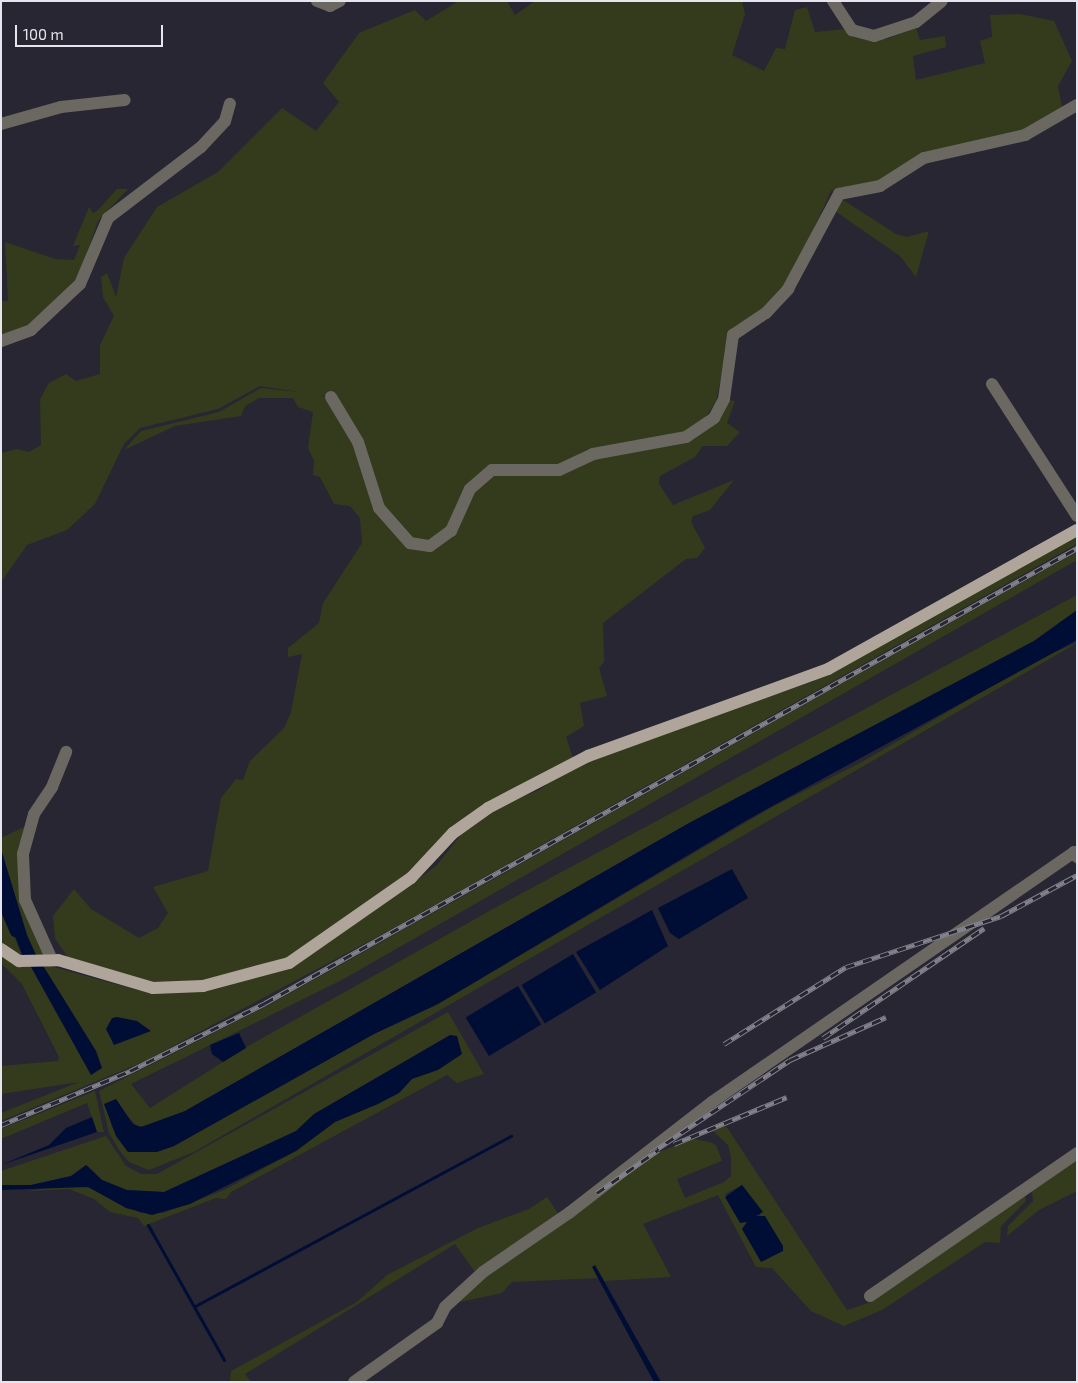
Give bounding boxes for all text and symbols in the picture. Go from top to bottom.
scale bar [18,15,165,47]
text: 100 m [23,25,64,43]

